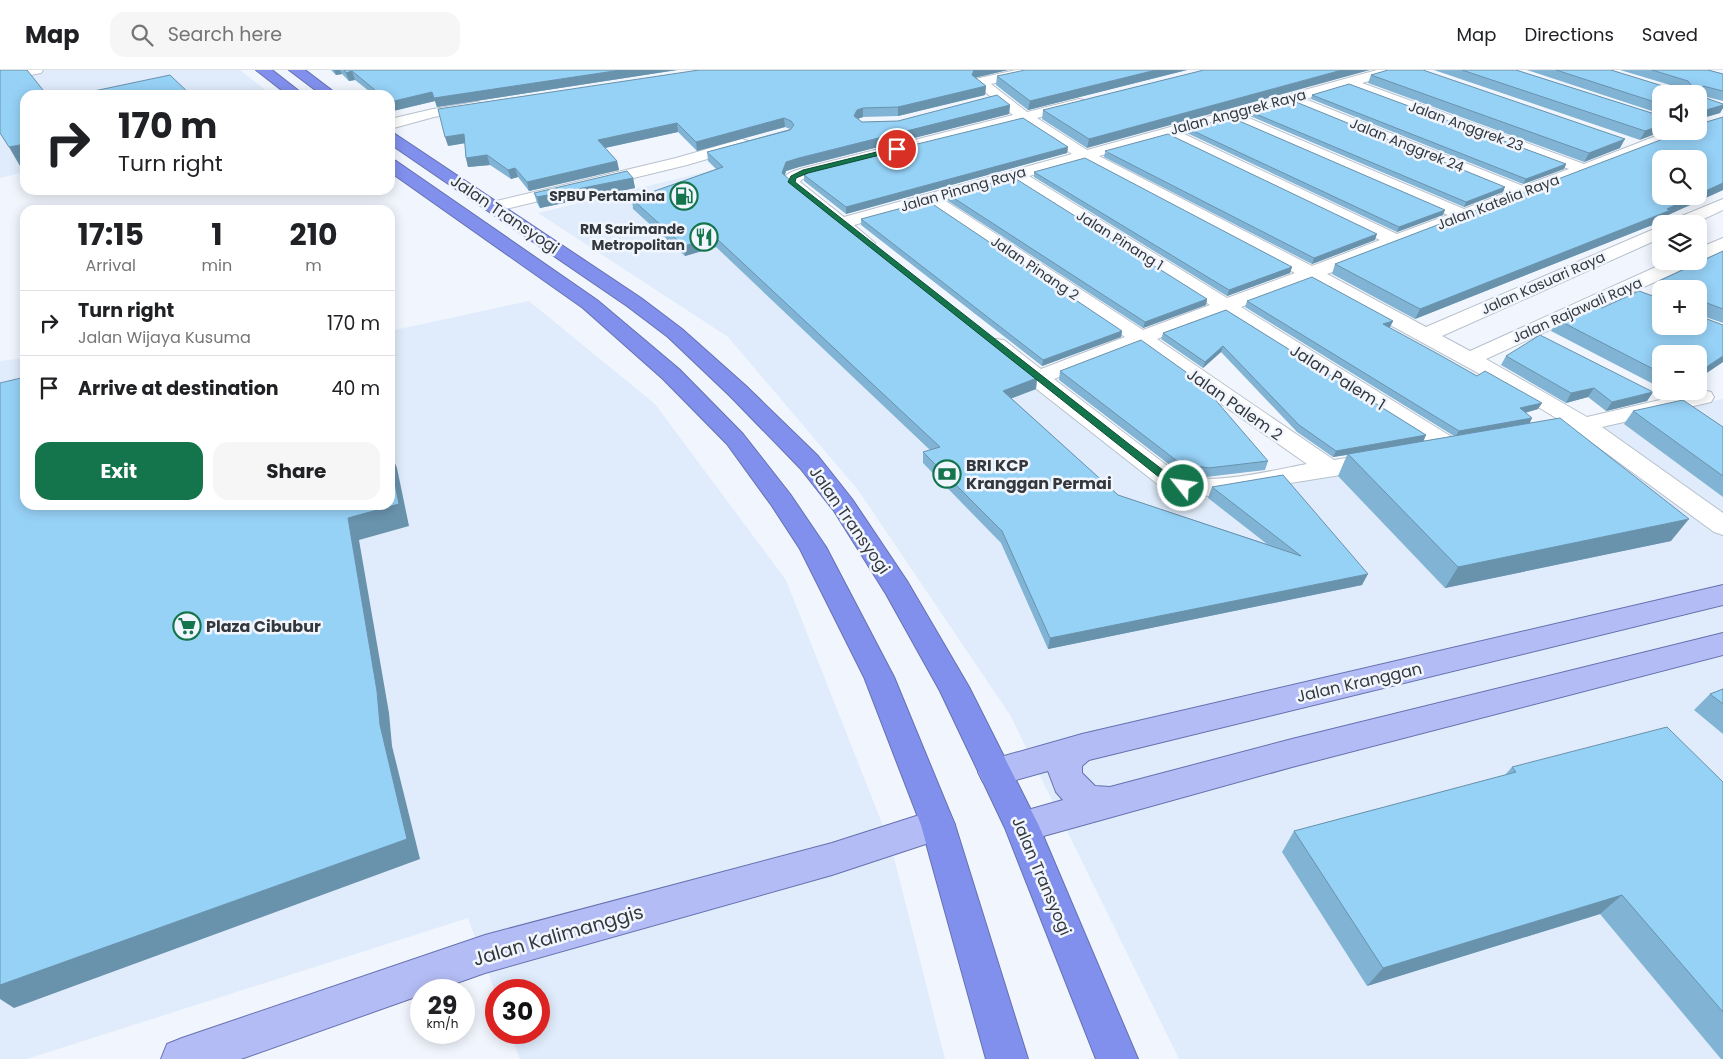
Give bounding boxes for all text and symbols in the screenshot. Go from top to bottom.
search box [110,12,460,57]
text: Map [25,18,80,51]
icon: search [128,21,156,49]
text: Search here [168,21,282,48]
text: Map [1457,22,1496,47]
text: Directions [1524,22,1614,47]
text: Saved [1642,22,1698,47]
street label: Jalan Anggrek Raya [1168,84,1308,140]
map controls [1652,85,1707,400]
button: sound [1652,85,1707,140]
street label: Jalan Anggrek 23 [1406,96,1526,156]
text: 170 m [118,101,217,150]
icon: right [35,110,100,175]
street label: Jalan Anggrek 24 [1347,113,1467,177]
pin [876,128,918,170]
icon: arrive [883,135,911,163]
text: Turn right [118,148,223,179]
button: search [1652,150,1707,205]
street label: Jalan Pinang Raya [898,161,1028,217]
street label: Jalan Transyogi [446,169,564,259]
street label: Jalan Katelia Raya [1434,169,1562,235]
fuel station icon: SPBU Pertamina [669,181,699,211]
place label: SPBU Pertamina [549,186,665,206]
street label: Jalan Pinang 1 [1073,205,1167,275]
text: 17:15 [77,213,144,256]
text: 1 [211,213,222,256]
text: 210 [290,213,338,256]
button: layers [1652,215,1707,270]
place label: RM Sarimande Metropolitan [580,219,685,255]
restaurant icon: RM Sarimande Metropolitan [689,222,719,252]
street label: Jalan Pinang 2 [987,231,1083,305]
street label: Jalan Kasuari Raya [1478,247,1608,319]
text: Arrival [86,254,136,277]
text: min [201,254,232,277]
text: m [305,254,322,277]
street label: Jalan Rajawali Raya [1509,272,1645,348]
button: + [1652,280,1707,335]
text: Turn right [78,297,174,324]
icon: right [35,309,63,337]
text: 170 m [327,310,380,337]
text: Jalan Wijaya Kusuma [78,326,251,349]
street label: Jalan Palem 1 [1286,339,1390,416]
button: − [1652,345,1707,400]
street label: Jalan Palem 2 [1182,363,1287,446]
icon: arrive [35,374,63,402]
text: Arrive at destination [78,375,279,402]
text: 40 m [331,375,380,402]
button: Exit [35,442,203,500]
button: Share [213,442,380,500]
place label: BRI KCP Kranggan Permai [966,454,1112,495]
bank icon: BRI KCP Kranggan Permai [932,459,962,489]
position arrow [1156,459,1208,511]
street label: Jalan Transyogi [804,462,895,579]
supermarket icon: Plaza Cibubur [172,611,202,641]
place label: Plaza Cibubur [206,615,321,638]
street label: Jalan Kranggan [1294,657,1424,708]
street label: Jalan Transyogi [1006,813,1077,939]
street label: Jalan Kalimanggis [470,898,646,973]
speed limit sign: 30 [485,979,550,1044]
text: 29 [428,988,457,1023]
text: km/h [427,1015,458,1032]

